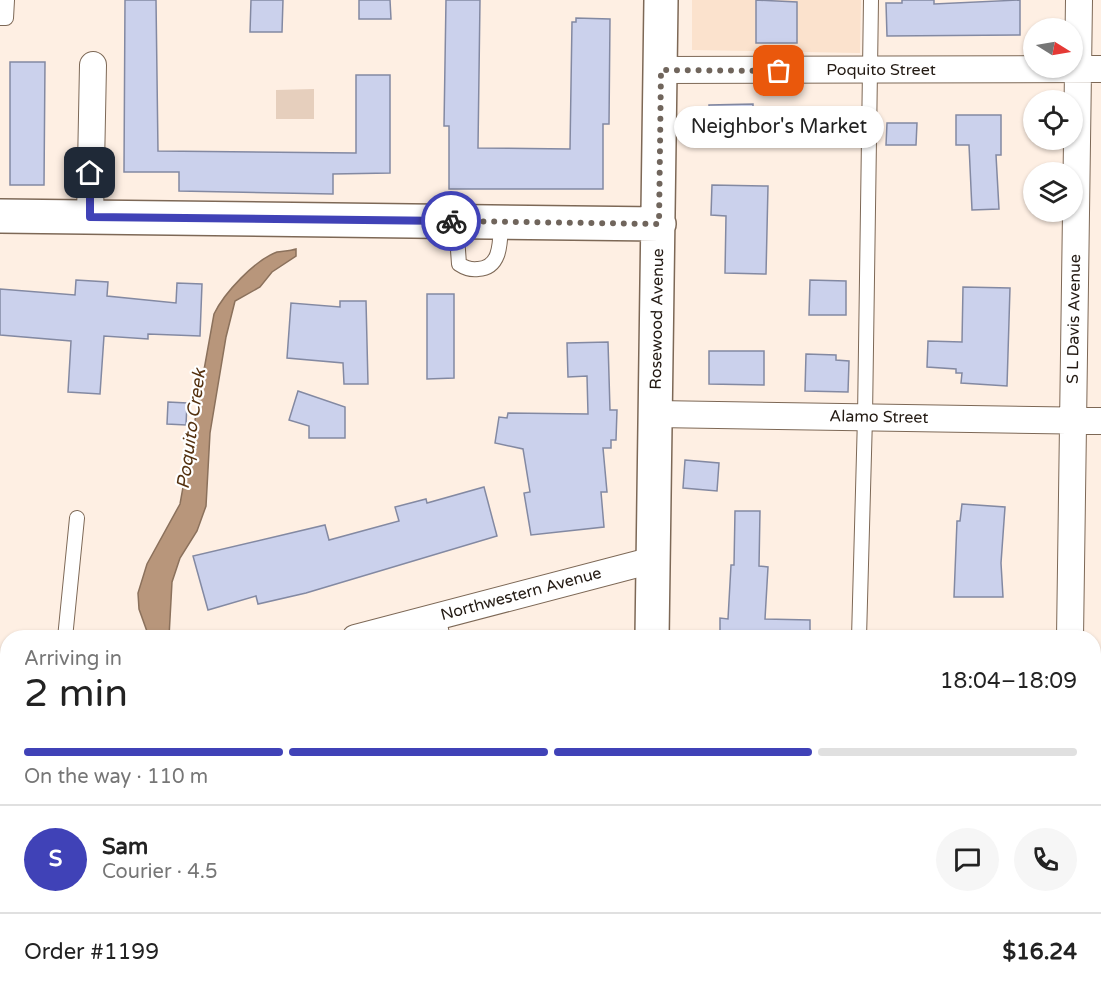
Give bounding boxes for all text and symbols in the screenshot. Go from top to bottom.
north arrow [1023,18,1083,78]
map controls [1023,18,1083,222]
pin [753,45,804,96]
icon: bag [762,54,795,87]
street label: Poquito Street [826,60,936,80]
button: locate [1023,90,1083,150]
callout: Neighbor's Market [674,107,884,149]
text: Neighbor's Market [691,115,867,139]
pin [64,147,115,198]
icon: home [73,156,106,189]
button: layers [1023,162,1083,222]
courier [421,191,481,251]
icon: bike [435,205,468,238]
street label: Rosewood Avenue [646,248,668,390]
street label: S L Davis Avenue [1063,254,1085,384]
water label: Poquito Creek [172,366,210,491]
street label: Alamo Street [829,406,929,428]
street label: Northwestern Avenue [438,563,604,625]
text: Arriving in [24,647,122,671]
text: 18:04–18:09 [940,668,1077,694]
text: 2 min [24,670,128,717]
text: On the way · 110 m [24,765,208,789]
button: chat [936,828,999,891]
button: phone [1014,828,1077,891]
text: Sam [102,834,148,860]
text: S [49,846,62,872]
text: Courier · 4.5 [102,860,217,884]
text: Order #1199 [24,939,159,965]
text: $16.24 [1002,939,1077,965]

